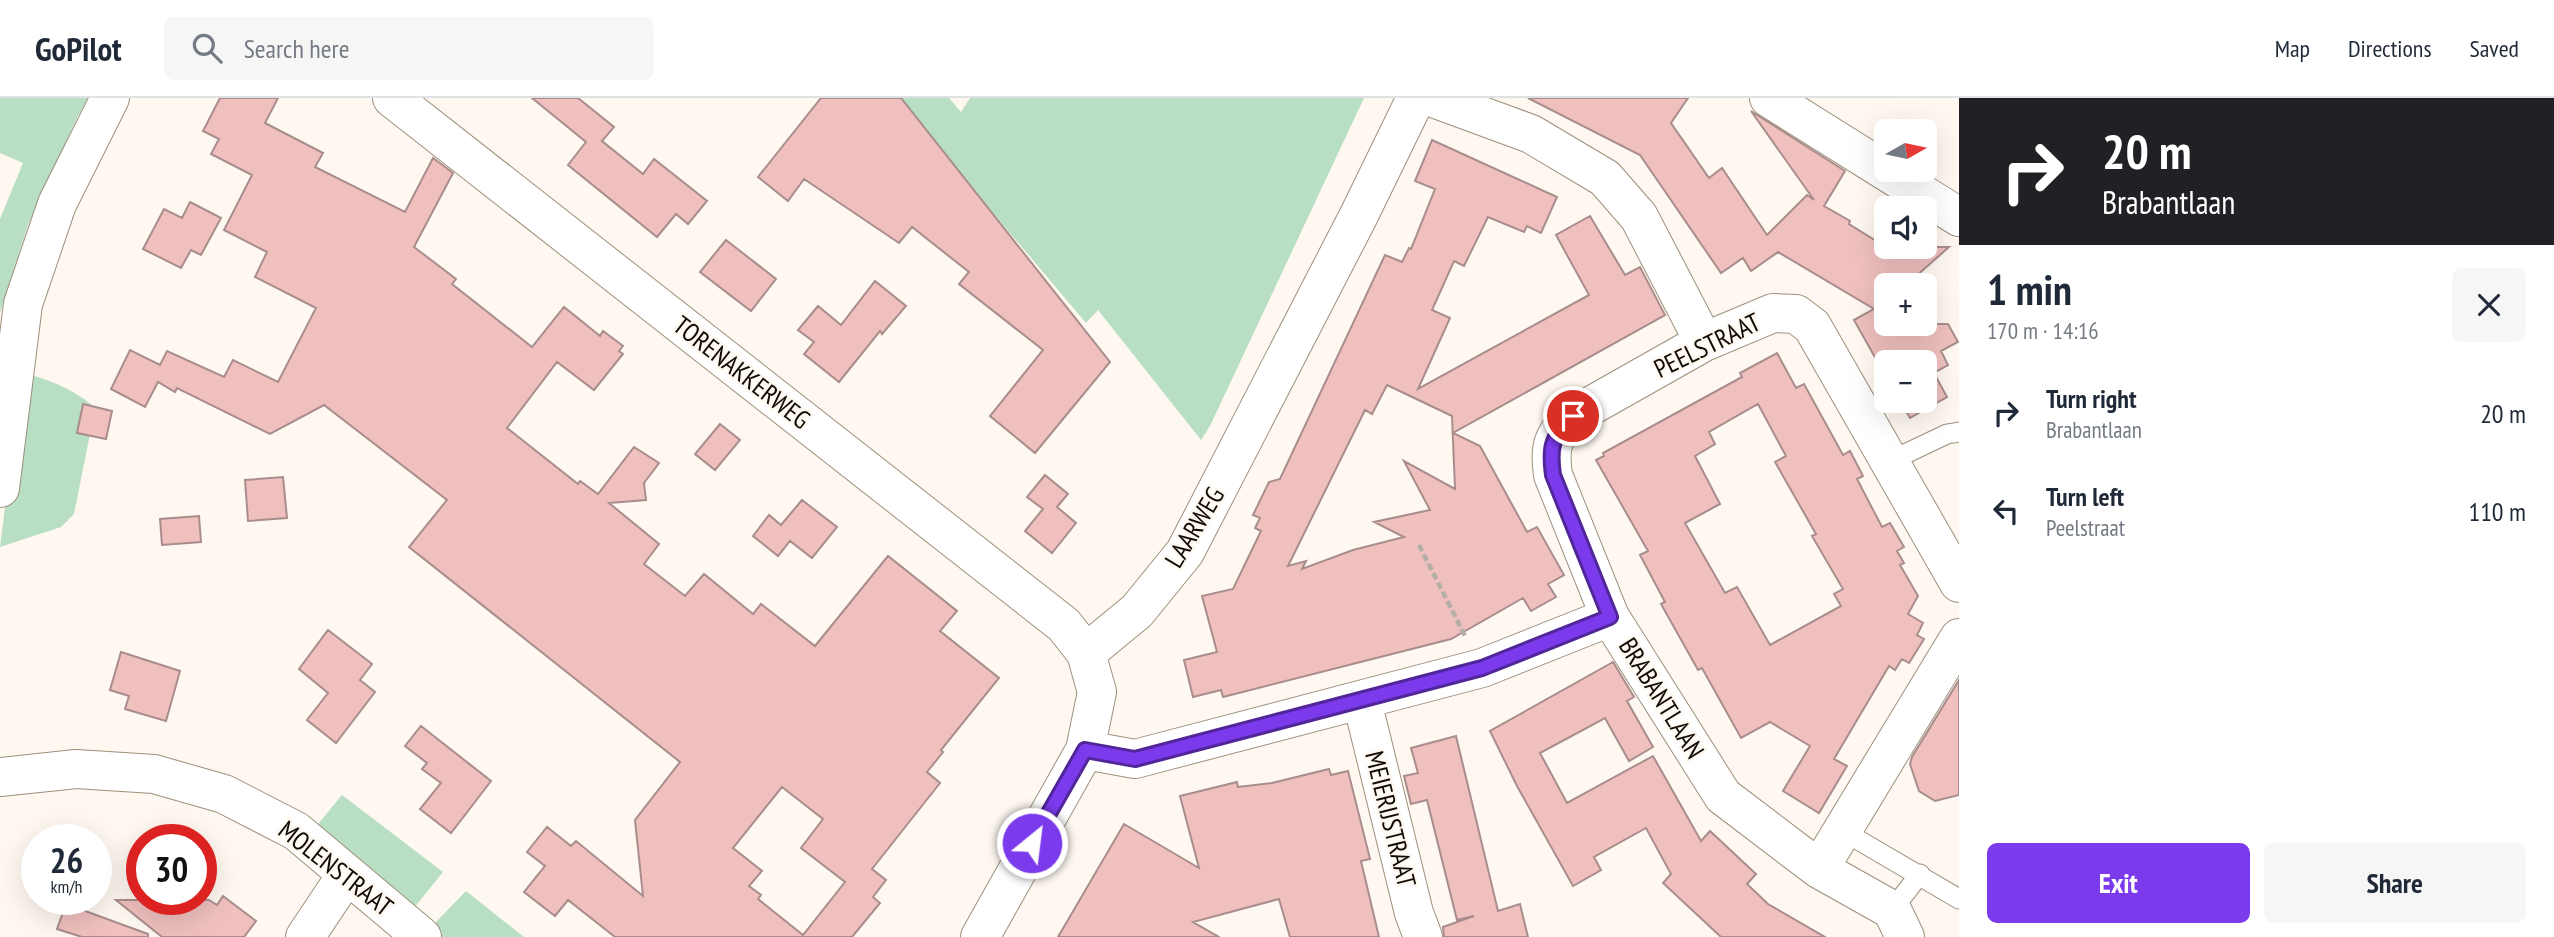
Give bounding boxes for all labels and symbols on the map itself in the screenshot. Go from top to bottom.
north arrow [1874,119,1937,182]
street label: PEELSTRAAT [1648,305,1766,385]
street label: TORENAKKERWEG [667,308,817,436]
pin [1543,386,1603,446]
street label: LAARWEG [1157,481,1231,573]
street label: BRABANTLAAN [1612,632,1712,764]
street label: MEIERIJSTRAAT [1358,747,1424,891]
position arrow [995,806,1069,880]
street label: MOLENSTRAAT [272,813,400,923]
speed limit sign: 30 [126,824,217,915]

